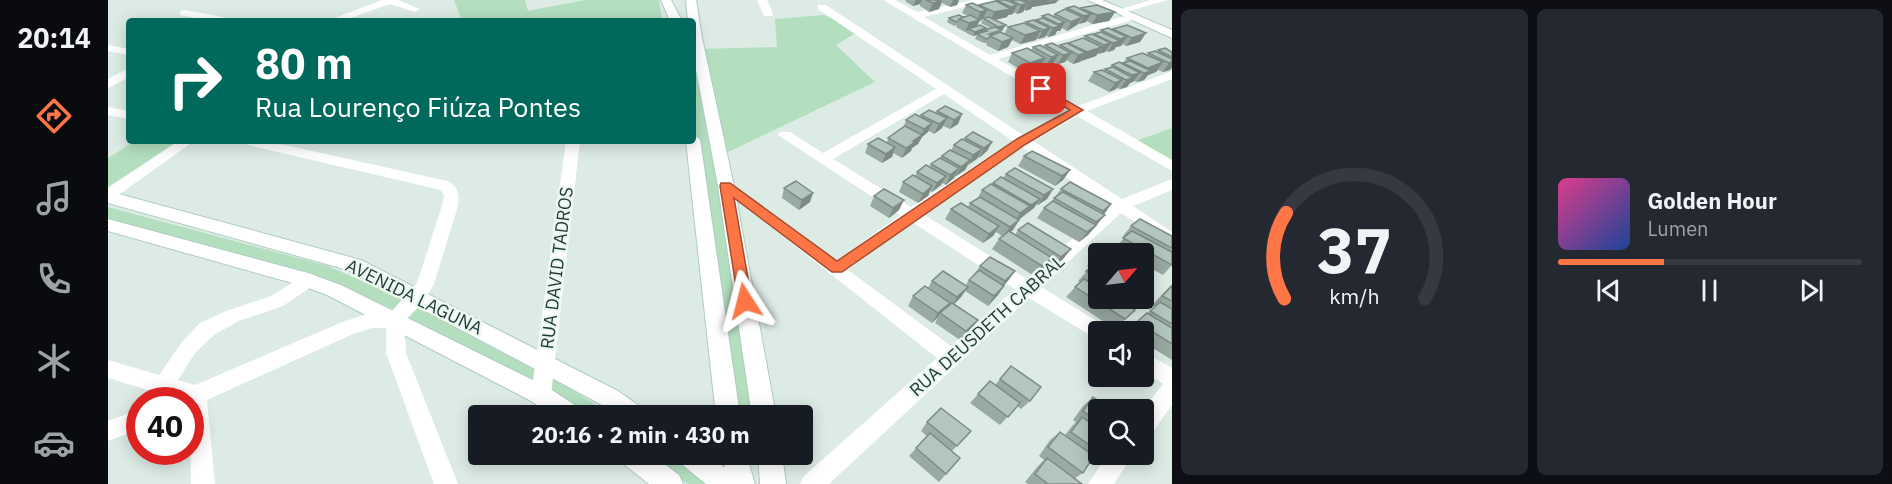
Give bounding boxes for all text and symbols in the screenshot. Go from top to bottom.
text: 20:14 [17,20,91,55]
text: 80 m [255,36,353,91]
icon: right [156,42,234,120]
pin [1015,63,1066,114]
icon: arrive [1024,72,1057,105]
text: Rua Lourenço Fiúza Pontes [255,89,581,124]
icon: directions [33,95,75,137]
icon: music [33,177,75,219]
street label: RUA DAVID TADROS [535,185,578,350]
text: Golden Hour [1648,186,1777,215]
text: 37 [1317,209,1392,290]
text: Lumen [1648,215,1708,242]
north arrow [1088,243,1154,309]
map controls [1088,243,1154,465]
street label: RUA DEUSDETH CABRAL [904,250,1069,401]
street label: AVENIDA LAGUNA [342,253,487,340]
icon: phone [33,258,75,300]
position arrow [713,269,777,333]
icon: previous [1592,274,1625,307]
icon: pause [1693,274,1726,307]
icon: next [1795,274,1828,307]
text: km/h [1329,282,1379,310]
button: sound [1088,321,1154,387]
icon: climate [33,340,75,382]
speed limit sign: 40 [126,387,204,465]
button: search [1088,399,1154,465]
text: 20:16 · 2 min · 430 m [531,420,750,449]
icon: car [33,422,75,464]

